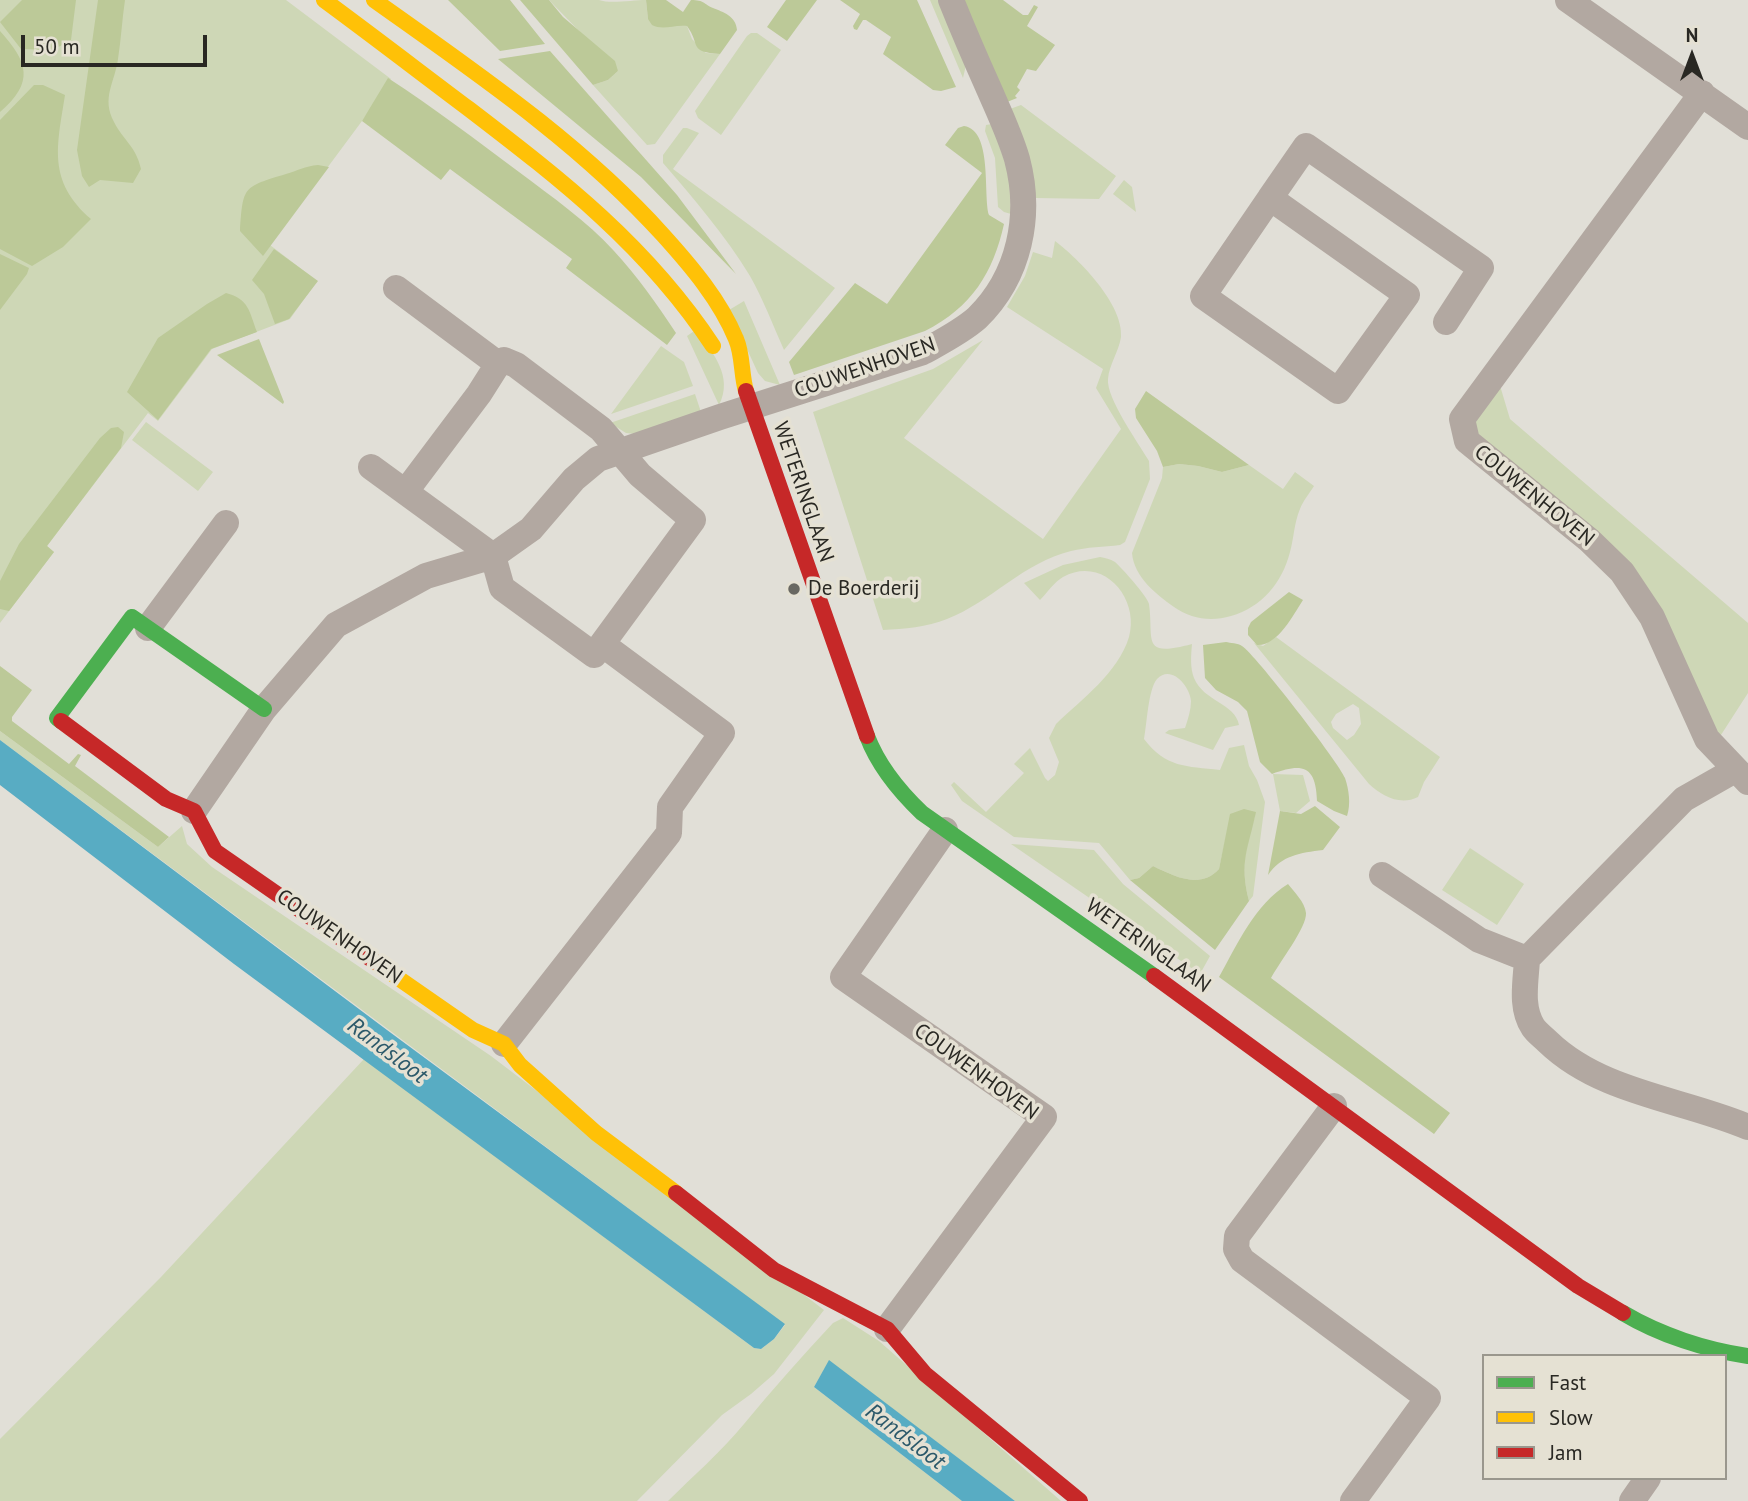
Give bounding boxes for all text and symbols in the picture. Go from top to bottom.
scale bar [24,21,210,65]
north arrow [1657,21,1727,91]
text: N [1686,23,1698,47]
text: 50 m [34,33,80,60]
street label: COUWENHOVEN [791,332,939,404]
street label: WETERINGLAAN [767,418,839,566]
street label: COUWENHOVEN [1469,440,1599,552]
place label: De Boerderij [808,576,920,602]
marker: De Boerderij [786,581,802,597]
street label: COUWENHOVEN [271,884,407,990]
street label: WETERINGLAAN [1081,894,1215,998]
water label: Randsloot [342,1012,432,1090]
street label: COUWENHOVEN [909,1018,1043,1126]
legend [1482,1354,1727,1480]
text: Fast [1549,1369,1586,1396]
water label: Randsloot [860,1398,950,1476]
text: Slow [1549,1404,1593,1431]
text: Jam [1549,1439,1583,1466]

